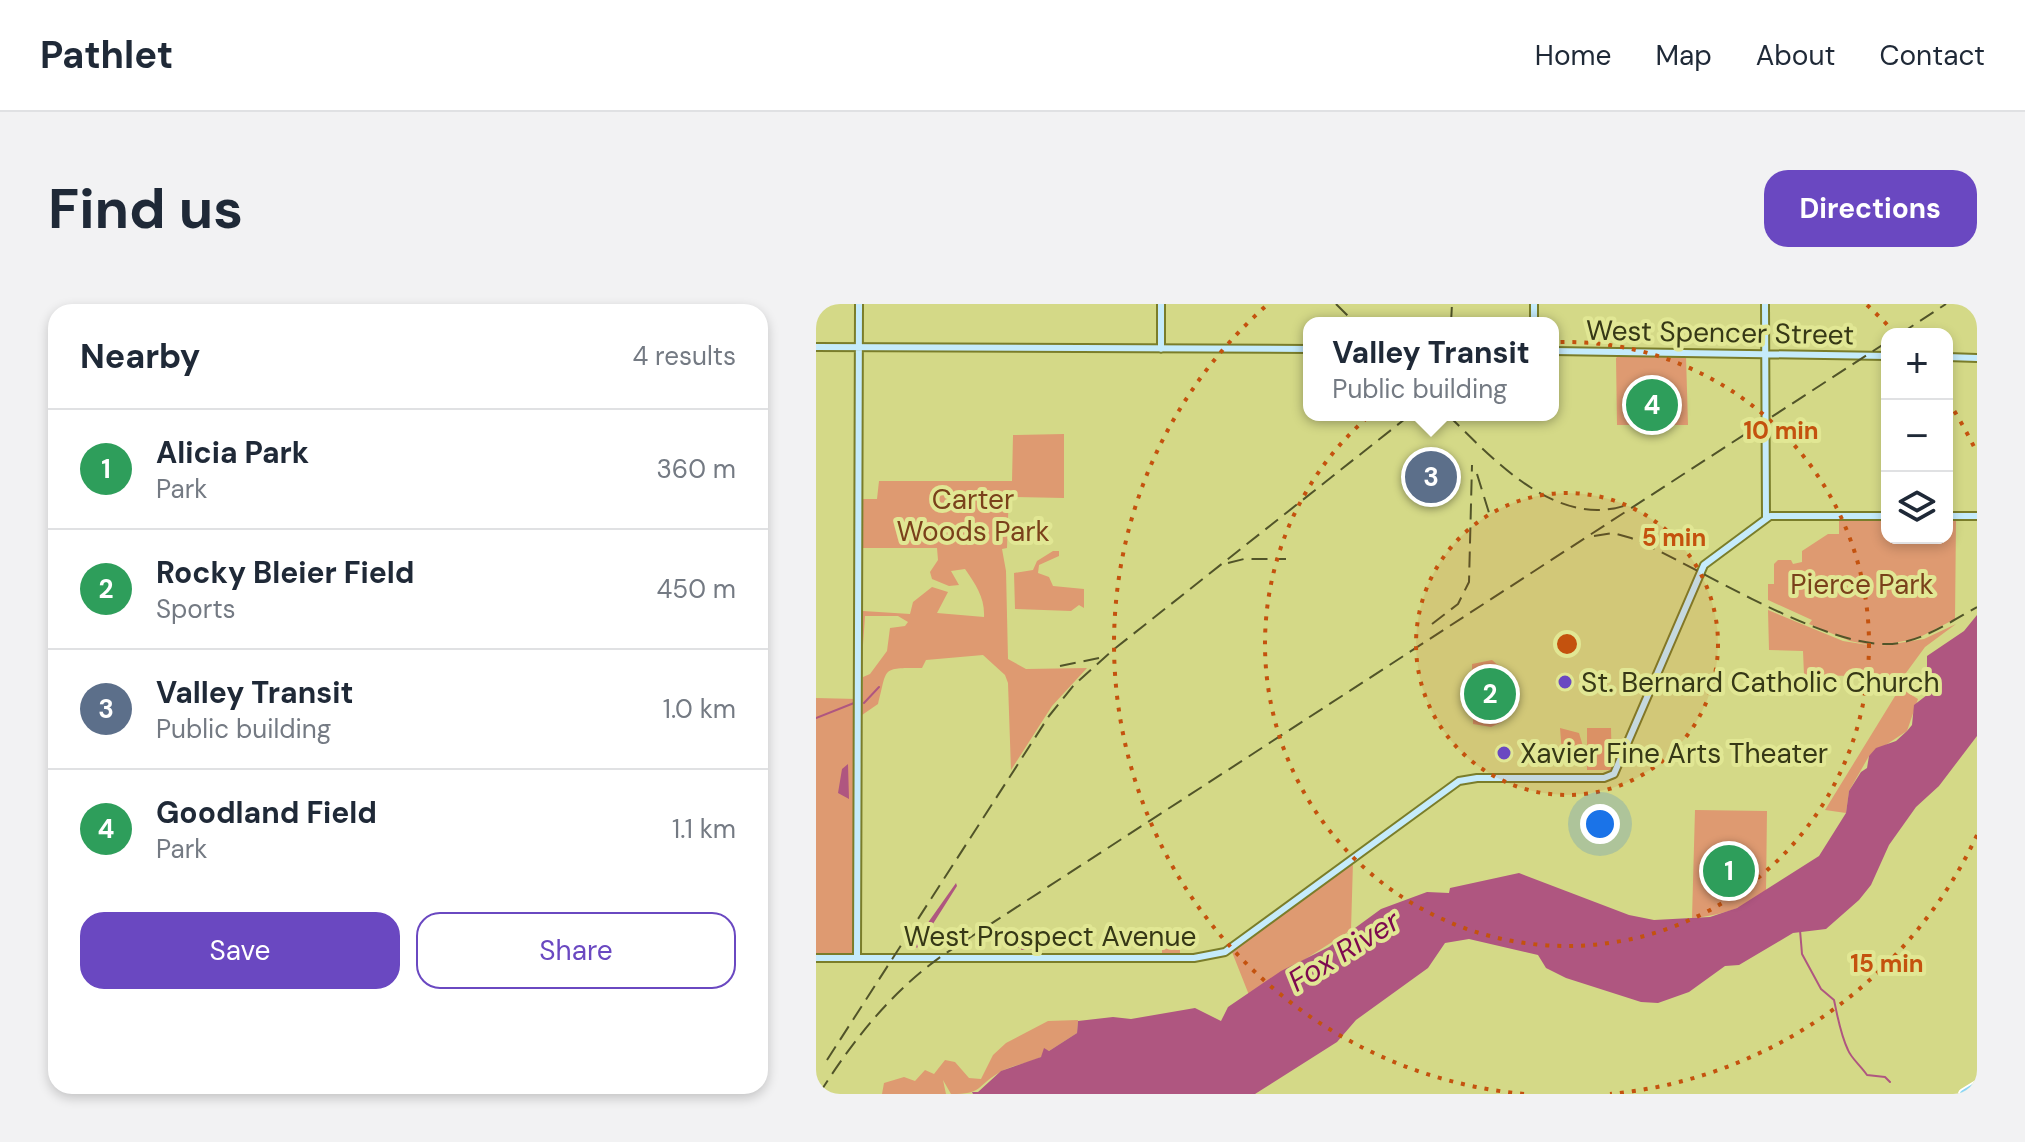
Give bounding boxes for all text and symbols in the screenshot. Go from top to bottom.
text: Pathlet [40,30,173,80]
text: Home [1535,37,1611,74]
text: Map [1655,37,1712,74]
text: About [1756,37,1835,74]
text: Contact [1879,37,1985,74]
button: Directions [1764,170,1977,247]
text: Find us [48,172,243,245]
street label: West Spencer Street [1586,312,1854,353]
popup [1303,317,1559,421]
map controls [1881,328,1953,544]
button: + [1881,328,1953,400]
text: Valley Transit [1332,333,1530,372]
text: Nearby [80,334,200,379]
text: 4 results [632,339,736,373]
text: Public building [1332,372,1508,406]
pin: 4 [1626,375,1678,435]
button: − [1881,400,1953,472]
text: 10 min [1743,415,1819,446]
text: Alicia Park [156,433,309,472]
pin: 3 [1405,447,1457,507]
text: 1 [101,452,111,486]
text: 360 m [656,452,736,486]
text: Park [156,472,207,506]
button: layers [1881,472,1953,544]
park label: Carter Woods Park [896,481,1050,550]
text: 5 min [1642,522,1706,553]
text: Rocky Bleier Field [156,553,414,592]
park label: Pierce Park [1790,566,1934,603]
text: 2 [98,572,114,606]
text: 450 m [656,572,736,606]
text: Sports [156,592,236,626]
centre of rings [1553,630,1581,658]
pin: 2 [1464,664,1516,724]
place label: St. Bernard Catholic Church [1581,664,1940,701]
text: Valley Transit [156,673,353,712]
marker: St. Bernard Catholic Church [1556,673,1574,691]
text: 3 [98,692,114,726]
text: 1.0 km [663,692,736,726]
text: Public building [156,712,331,746]
place label: Xavier Fine Arts Theater [1520,735,1828,772]
marker: Xavier Fine Arts Theater [1495,744,1513,762]
text: Goodland Field [156,793,377,832]
your location [1580,804,1620,844]
text: 4 [98,812,114,846]
text: 1.1 km [672,812,736,846]
text: Park [156,832,207,866]
pin: 1 [1703,841,1755,901]
water label: Fox River [1281,901,1408,1000]
button: Save [80,912,400,989]
button: Share [416,912,736,989]
street label: West Prospect Avenue [904,918,1196,955]
text: 15 min [1850,948,1924,979]

